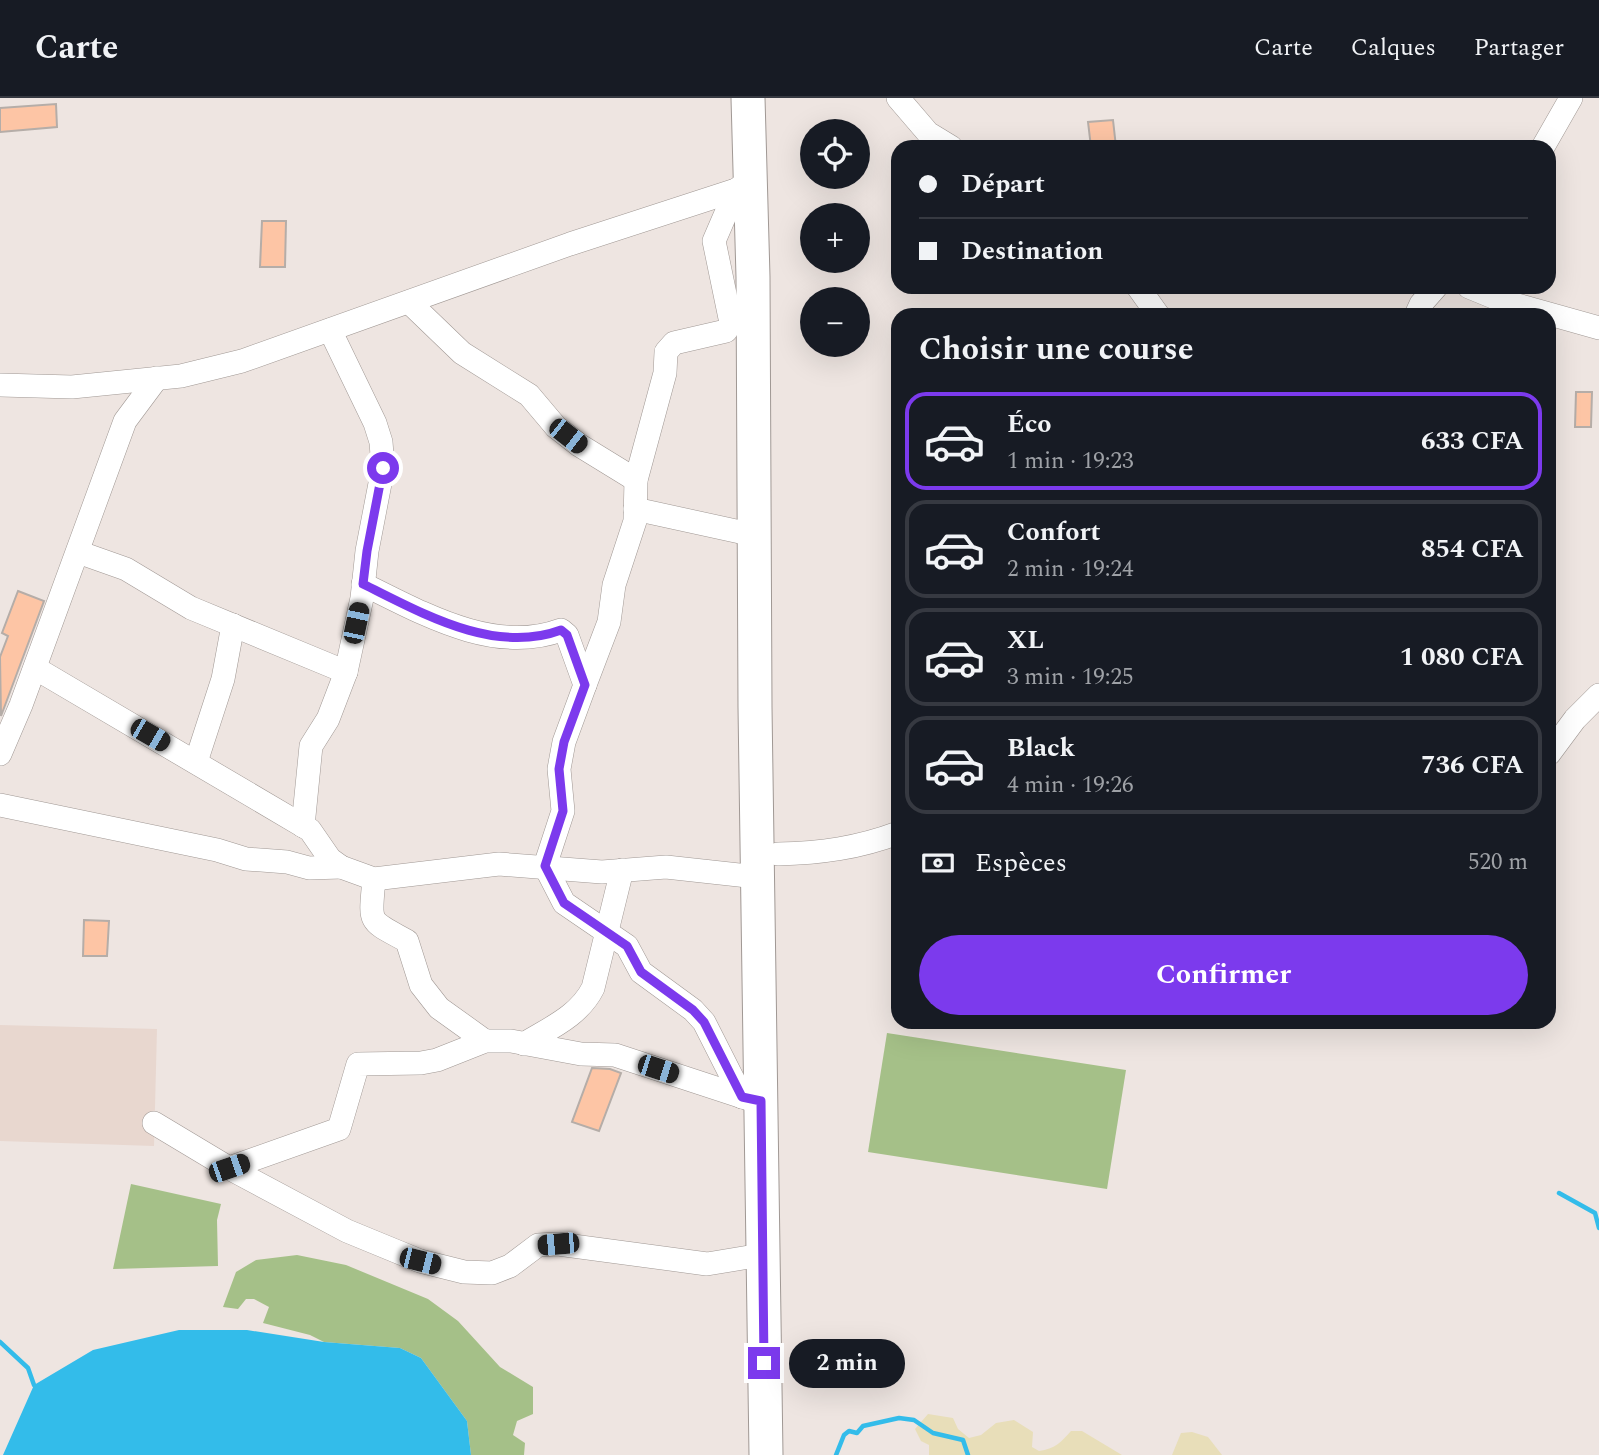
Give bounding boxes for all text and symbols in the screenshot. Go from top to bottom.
text: Carte [35,23,118,73]
text: Carte [1254,30,1313,66]
text: Calques [1351,30,1436,66]
text: Partager [1474,30,1564,66]
map controls [800,119,870,357]
button: locate [800,119,870,189]
text: Départ [961,164,1045,204]
button: + [800,203,870,273]
text: Destination [961,231,1103,271]
button: − [800,287,870,357]
text: Choisir une course [919,325,1194,374]
text: Éco [1007,404,1051,444]
icon: car [923,410,986,473]
car [545,415,592,457]
text: 633 CFA [1421,421,1524,461]
text: 1 min · 19:23 [1007,444,1134,479]
route start [367,452,399,484]
text: Confort [1007,512,1101,552]
icon: car [923,518,986,581]
text: 854 CFA [1421,529,1524,569]
text: 2 min · 19:24 [1007,552,1134,587]
car [342,600,371,646]
text: XL [1007,620,1044,660]
icon: car [923,626,986,689]
text: 1 080 CFA [1400,637,1524,677]
text: 3 min · 19:25 [1007,660,1134,695]
car [127,715,174,755]
text: Black [1007,728,1075,768]
icon: car [923,734,986,797]
text: 736 CFA [1421,745,1524,785]
text: 4 min · 19:26 [1007,768,1134,803]
text: Espèces [975,843,1067,883]
icon: cash [919,844,957,882]
text: 520 m [1468,845,1528,880]
button: Confirmer [919,935,1528,1015]
car [635,1053,682,1085]
car [206,1151,253,1185]
car [537,1232,580,1256]
car [398,1246,443,1276]
callout: 2 min [788,1338,904,1388]
text: 2 min [816,1346,878,1381]
route end [748,1347,780,1379]

